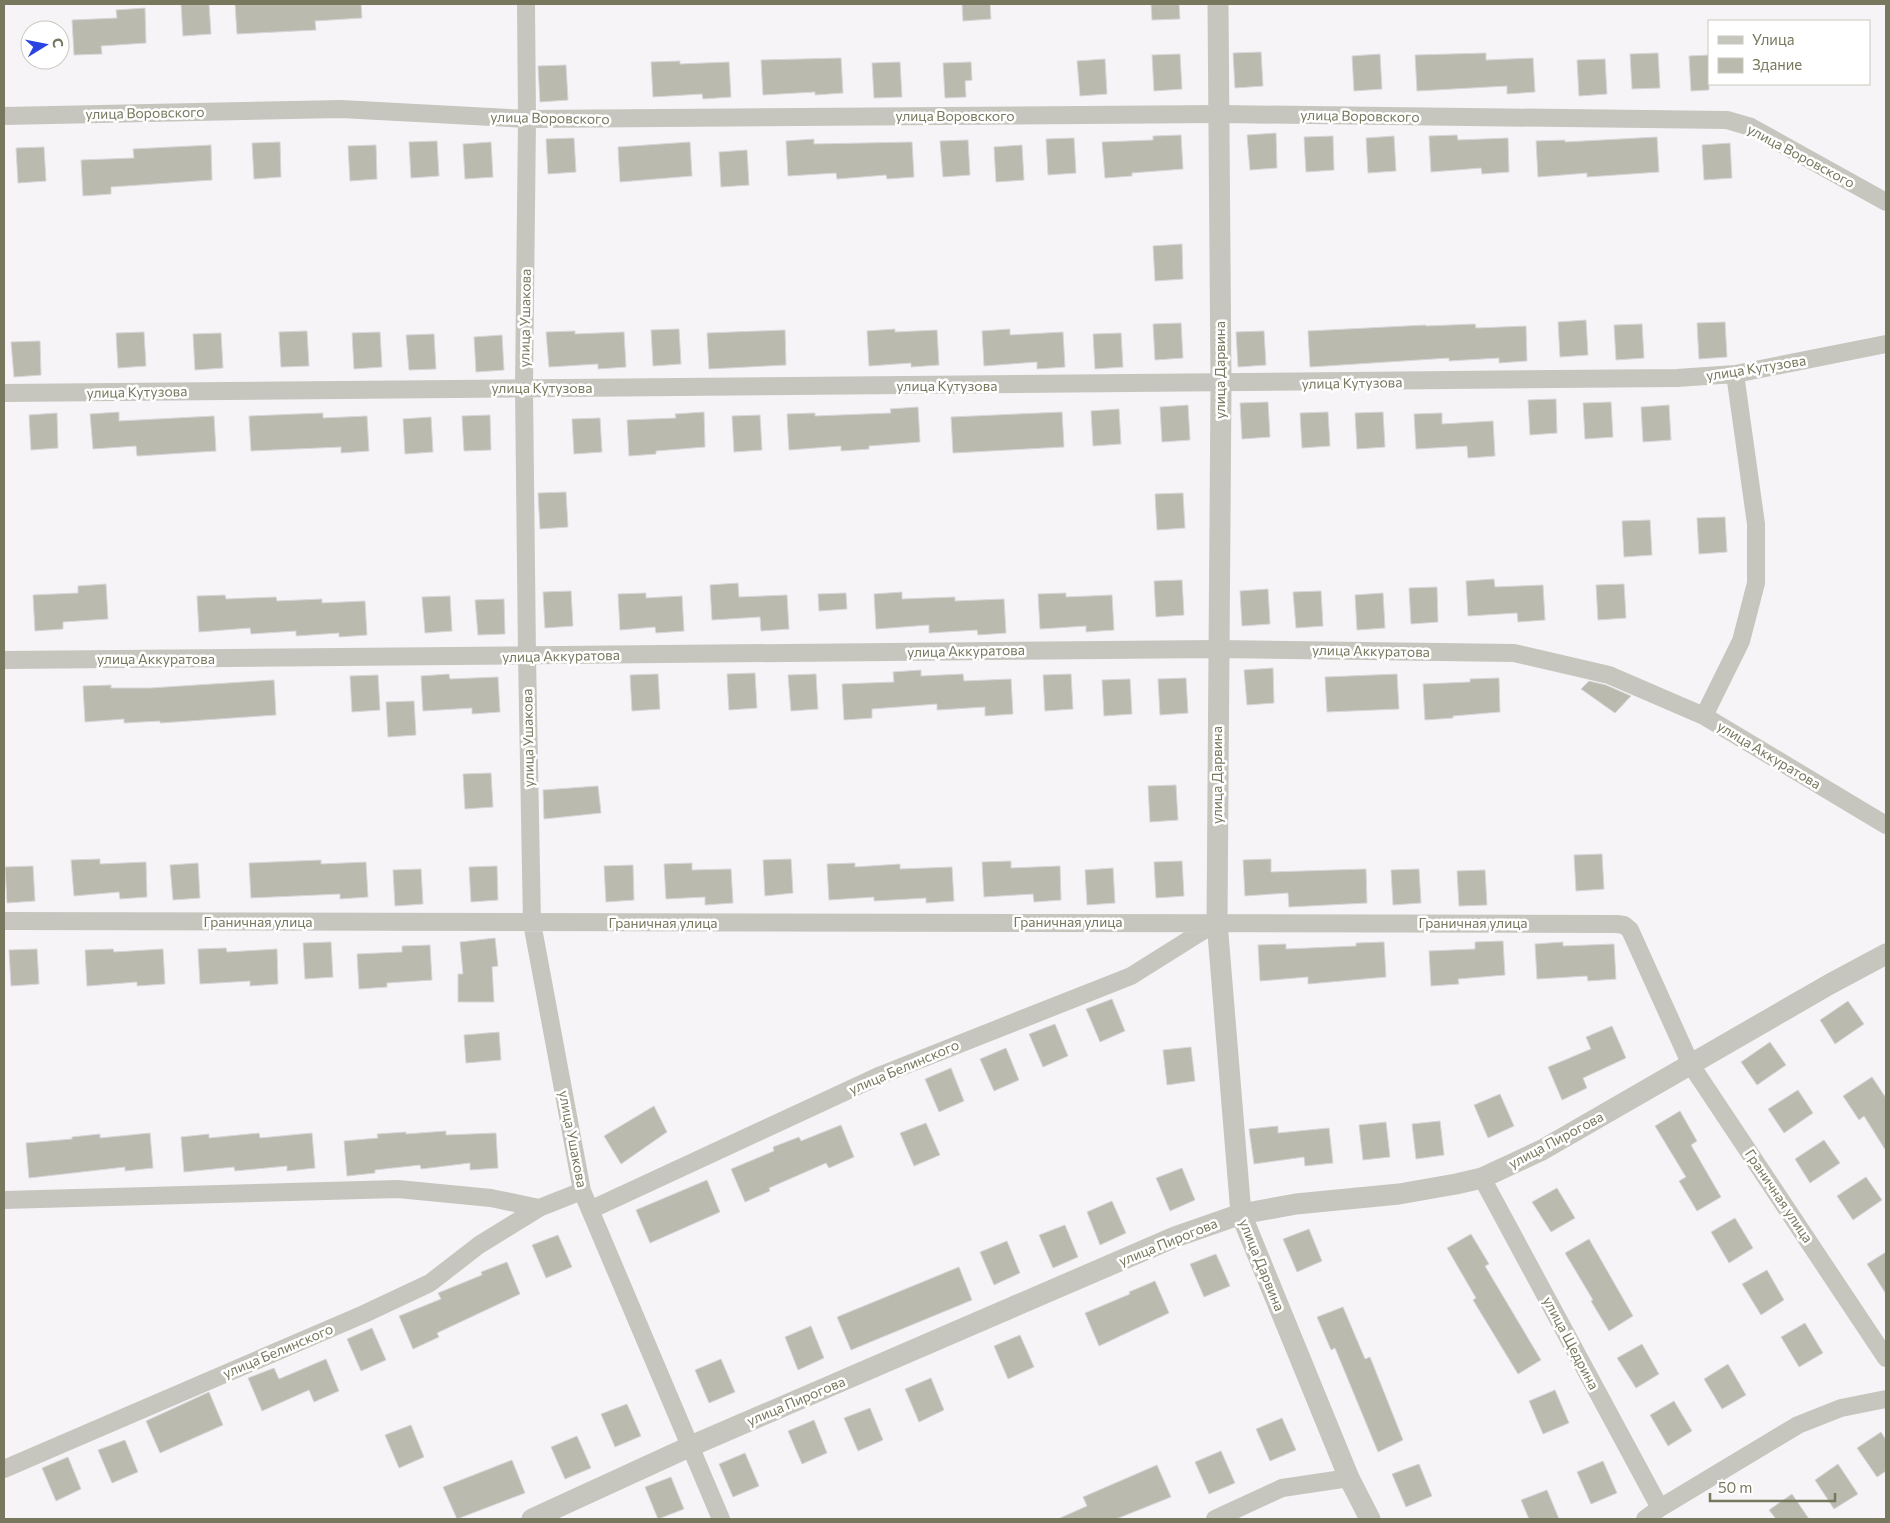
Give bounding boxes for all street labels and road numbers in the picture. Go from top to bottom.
street label: улица Воровского [85,103,205,122]
street label: улица Воровского [1300,106,1420,125]
street label: улица Воровского [895,107,1015,124]
street label: улица Воровского [490,108,610,127]
street label: улица Воровского [1745,120,1858,191]
street label: улица Ушакова [515,269,534,367]
street label: улица Дарвина [1211,321,1228,419]
street label: улица Кутузова [1705,351,1807,384]
street label: улица Кутузова [1301,373,1403,392]
street label: улица Кутузова [897,377,997,394]
street label: улица Кутузова [492,379,592,396]
street label: улица Кутузова [86,382,188,401]
street label: улица Аккуратова [907,641,1025,660]
street label: улица Аккуратова [1312,641,1430,660]
street label: улица Аккуратова [502,646,620,665]
street label: улица Аккуратова [97,650,215,667]
street label: улица Ушакова [518,689,537,787]
street label: улица Аккуратова [1714,717,1824,792]
street label: улица Дарвина [1208,726,1225,824]
street label: Граничная улица [203,913,313,930]
street label: Граничная улица [1013,913,1123,930]
street label: Граничная улица [608,914,718,931]
street label: Граничная улица [1418,914,1528,931]
street label: улица Белинского [846,1036,961,1097]
street label: улица Ушакова [556,1089,591,1189]
street label: улица Пирогова [1505,1107,1606,1172]
street label: Граничная улица [1742,1146,1817,1246]
street label: улица Пирогова [1116,1214,1220,1269]
street label: улица Дарвина [1236,1216,1289,1313]
street label: улица Щедрина [1540,1293,1603,1392]
street label: улица Белинского [220,1320,335,1381]
street label: улица Пирогова [744,1372,847,1429]

